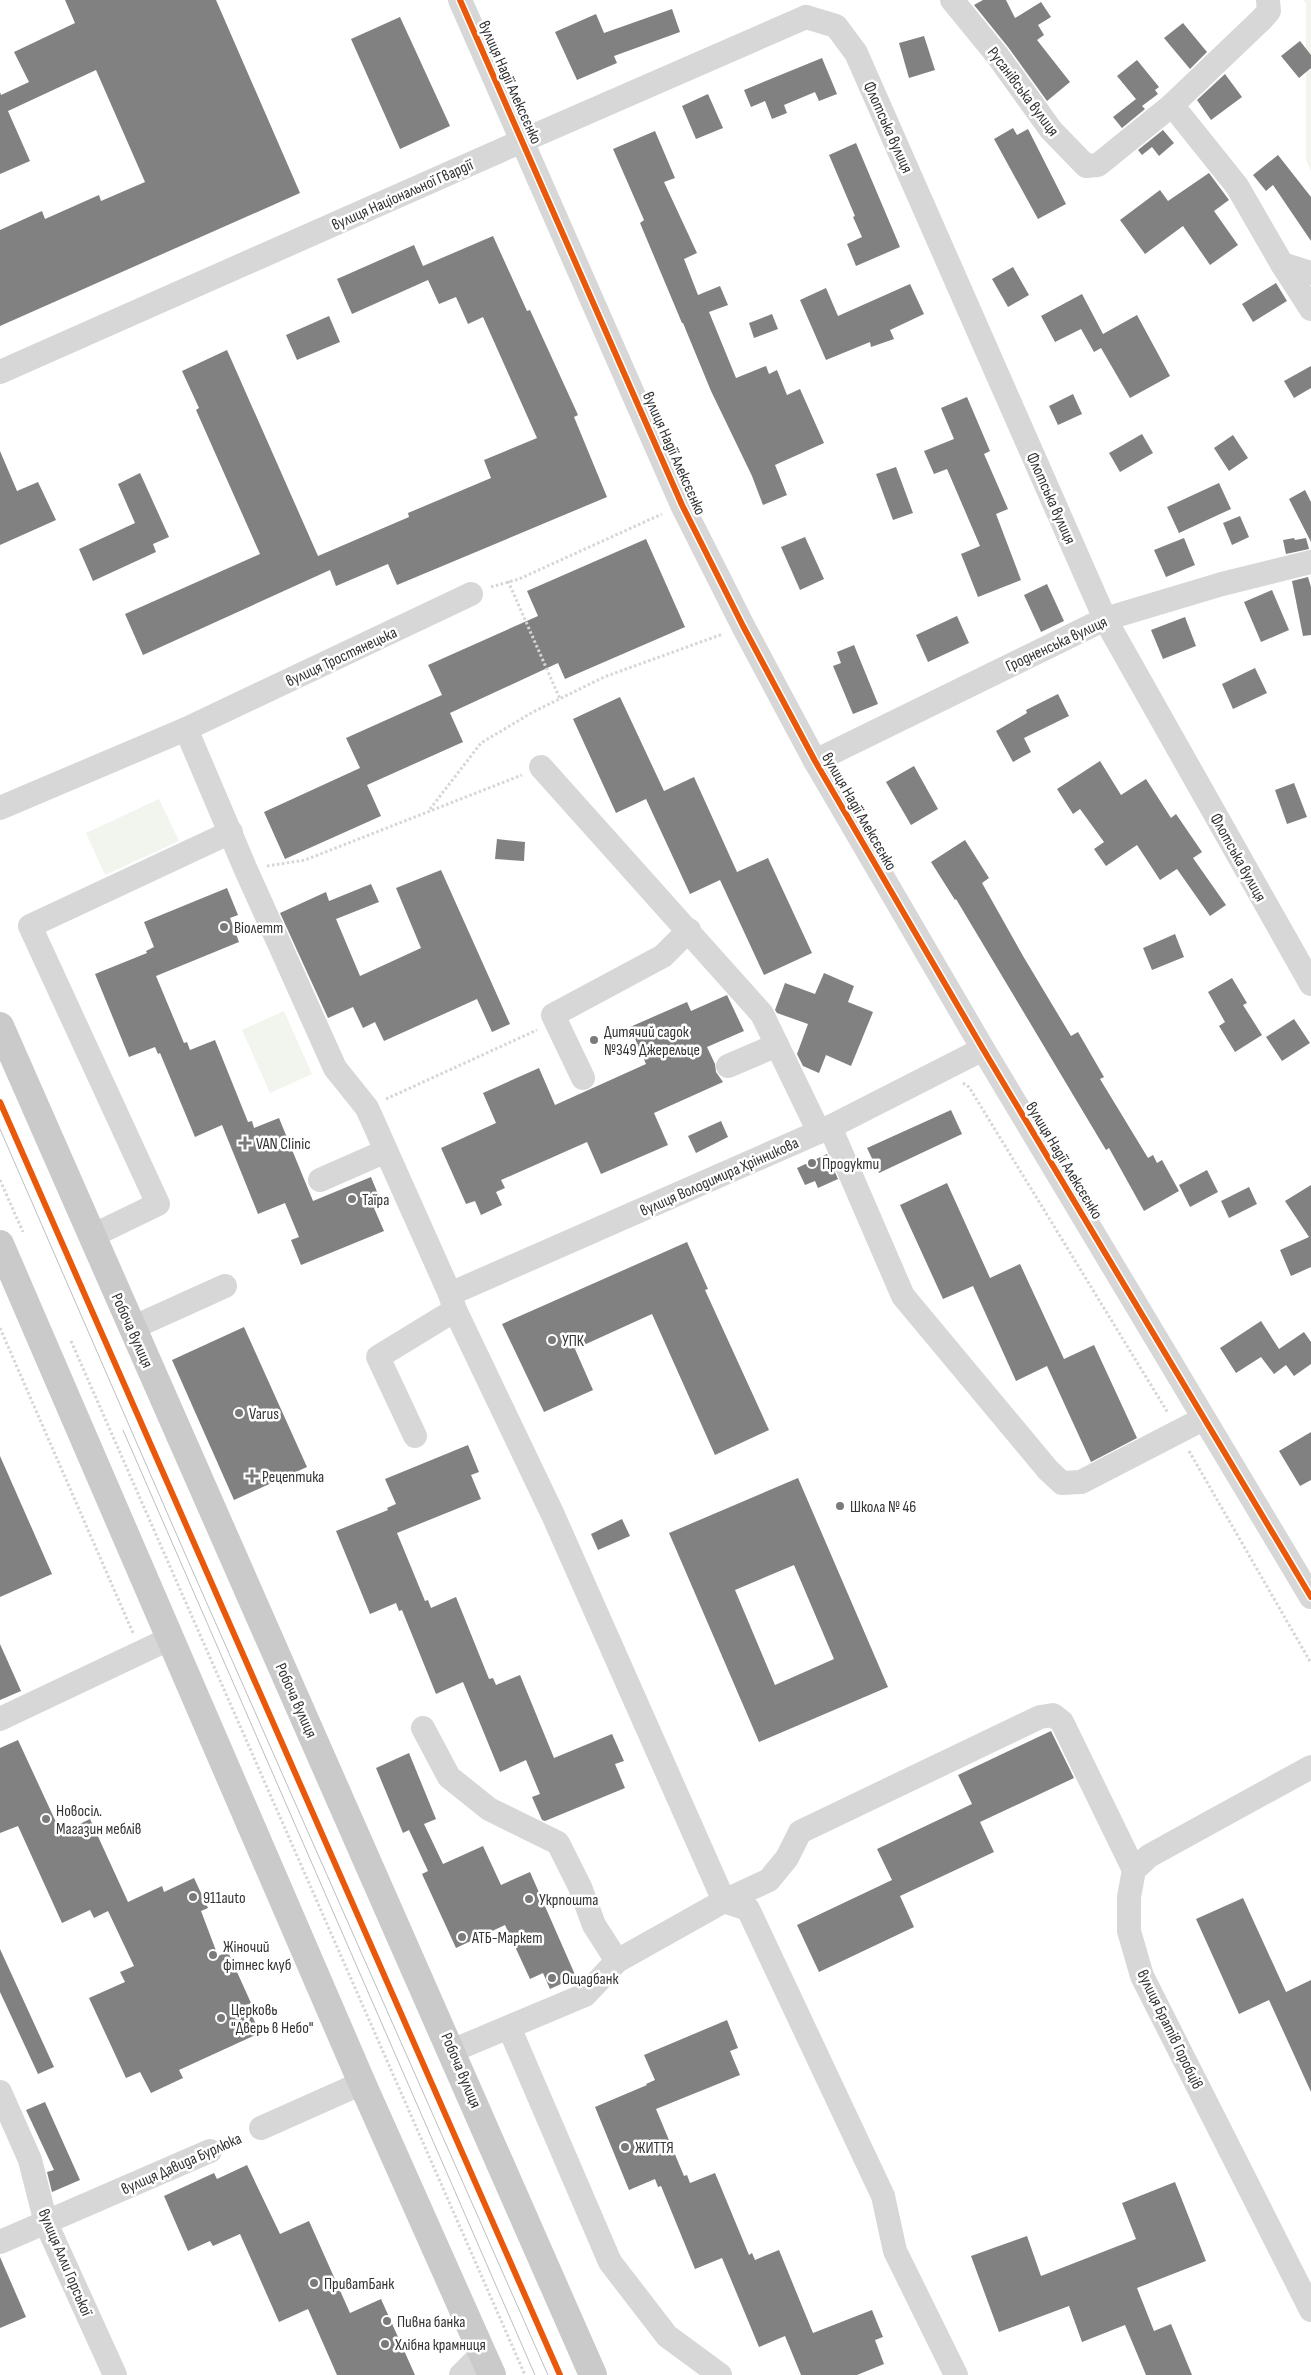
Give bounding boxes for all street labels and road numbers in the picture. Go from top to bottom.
street label: вулиця Надії Алексєєнко [474,18,545,147]
street label: Русанівська вулиця [983,43,1063,140]
street label: Флотська вулиця [859,79,916,176]
street label: вулиця Національної Гвардії [329,155,477,235]
street label: вулиця Надії Алексєєнко [638,389,709,518]
street label: Флотська вулиця [1022,450,1079,547]
street label: Гродненська вулиця [1003,613,1110,676]
street label: вулиця Тростянецька [283,623,400,691]
street label: вулиця Надії Алексєєнко [817,749,900,874]
street label: Флотська вулиця [1206,810,1270,905]
street label: вулиця Надії Алексєєнко [1021,1099,1106,1223]
street label: вулиця Володимира Хрінникова [637,1134,802,1221]
street label: Робоча вулиця [107,1290,157,1371]
street label: Робоча вулиця [271,1660,321,1741]
street label: вулиця Братів Горобців [1133,1967,1207,2092]
street label: Робоча вулиця [436,2030,485,2111]
street label: вулиця Давида Бурлюка [119,2129,245,2199]
street label: вулиця Алли Горської [34,2206,96,2320]

